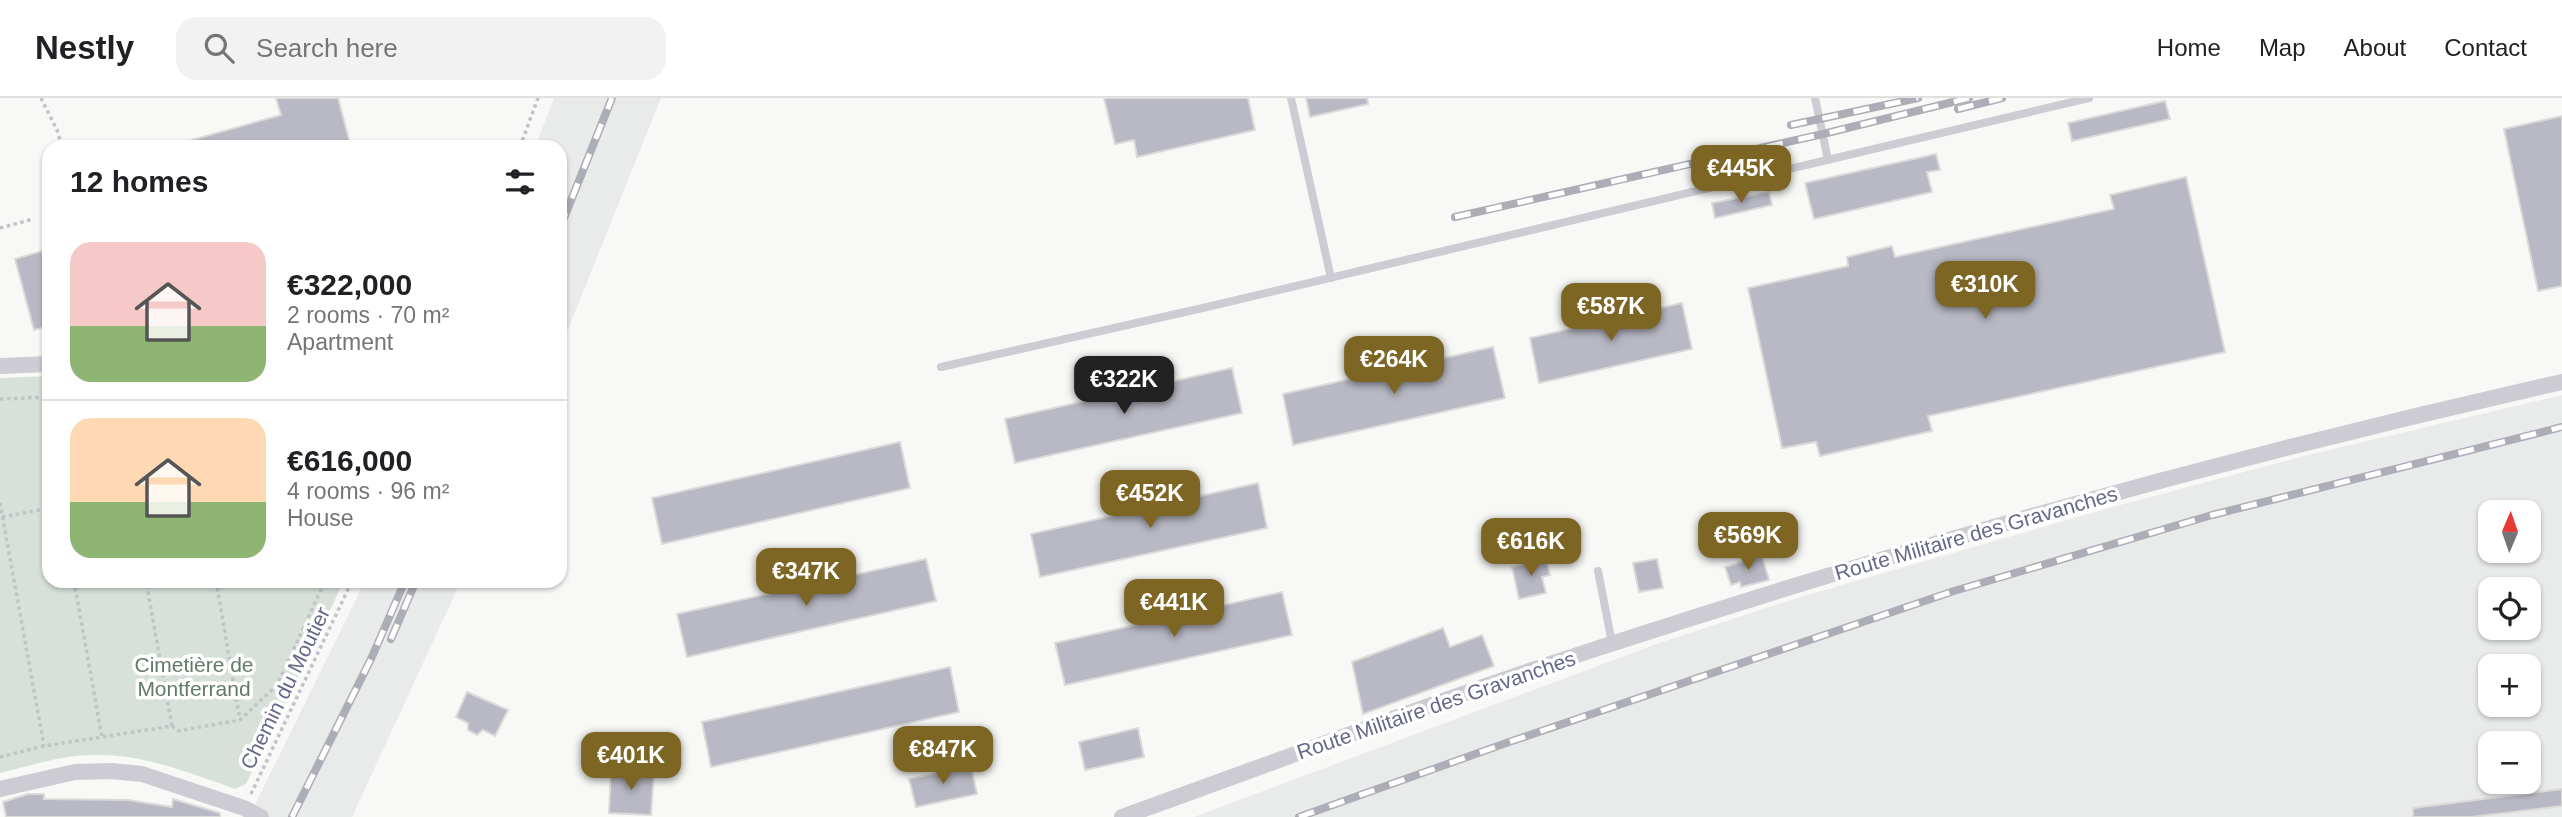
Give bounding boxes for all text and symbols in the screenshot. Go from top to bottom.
search box [176,17,666,80]
text: Nestly [35,29,134,66]
icon: search [200,29,238,67]
text: Search here [256,33,398,63]
text: Home [2157,34,2221,61]
text: Map [2259,34,2306,61]
text: About [2344,34,2406,61]
text: Contact [2444,34,2527,61]
pin: €445K [1692,146,1790,205]
text: €445K [1707,155,1775,181]
icon: filters [501,163,539,201]
text: 12 homes [70,165,208,198]
pin: €310K [1936,262,2034,321]
text: €322,000 [287,268,412,301]
icon: home [126,270,210,354]
text: €310K [1951,271,2019,297]
pin: €587K [1562,284,1660,343]
text: €587K [1577,293,1645,319]
text: 2 rooms · 70 m² [287,302,449,328]
text: Apartment [287,329,393,355]
pin: €264K [1345,336,1443,396]
text: €264K [1360,346,1428,372]
pin: €322K [1075,356,1173,416]
text: €322K [1090,366,1158,392]
text: €616,000 [287,444,412,477]
icon: home [126,446,210,530]
pin: €452K [1101,470,1199,530]
text: 4 rooms · 96 m² [287,478,449,504]
text: €452K [1116,480,1184,506]
street label: Route Militaire des Gravanches [1832,482,2120,584]
north arrow [2478,500,2541,564]
map controls [2478,500,2541,794]
text: House [287,505,353,531]
pin: €569K [1699,512,1797,572]
pin: €616K [1482,518,1580,578]
text: €569K [1714,522,1782,548]
text: €616K [1497,528,1565,554]
pin: €347K [757,548,855,608]
text: €347K [772,558,840,584]
button: locate [2478,577,2541,640]
pin: €441K [1125,580,1223,639]
text: €441K [1140,589,1208,615]
street label: Chemin du Moutier [236,603,334,773]
street label: Route Militaire des Gravanches [1294,646,1578,764]
park label: Cimetière de Montferrand [134,653,254,700]
button: + [2478,654,2541,717]
pin: €847K [894,726,992,786]
button: − [2478,731,2541,794]
pin: €401K [582,732,680,792]
text: €847K [909,736,977,762]
text: €401K [597,742,665,768]

